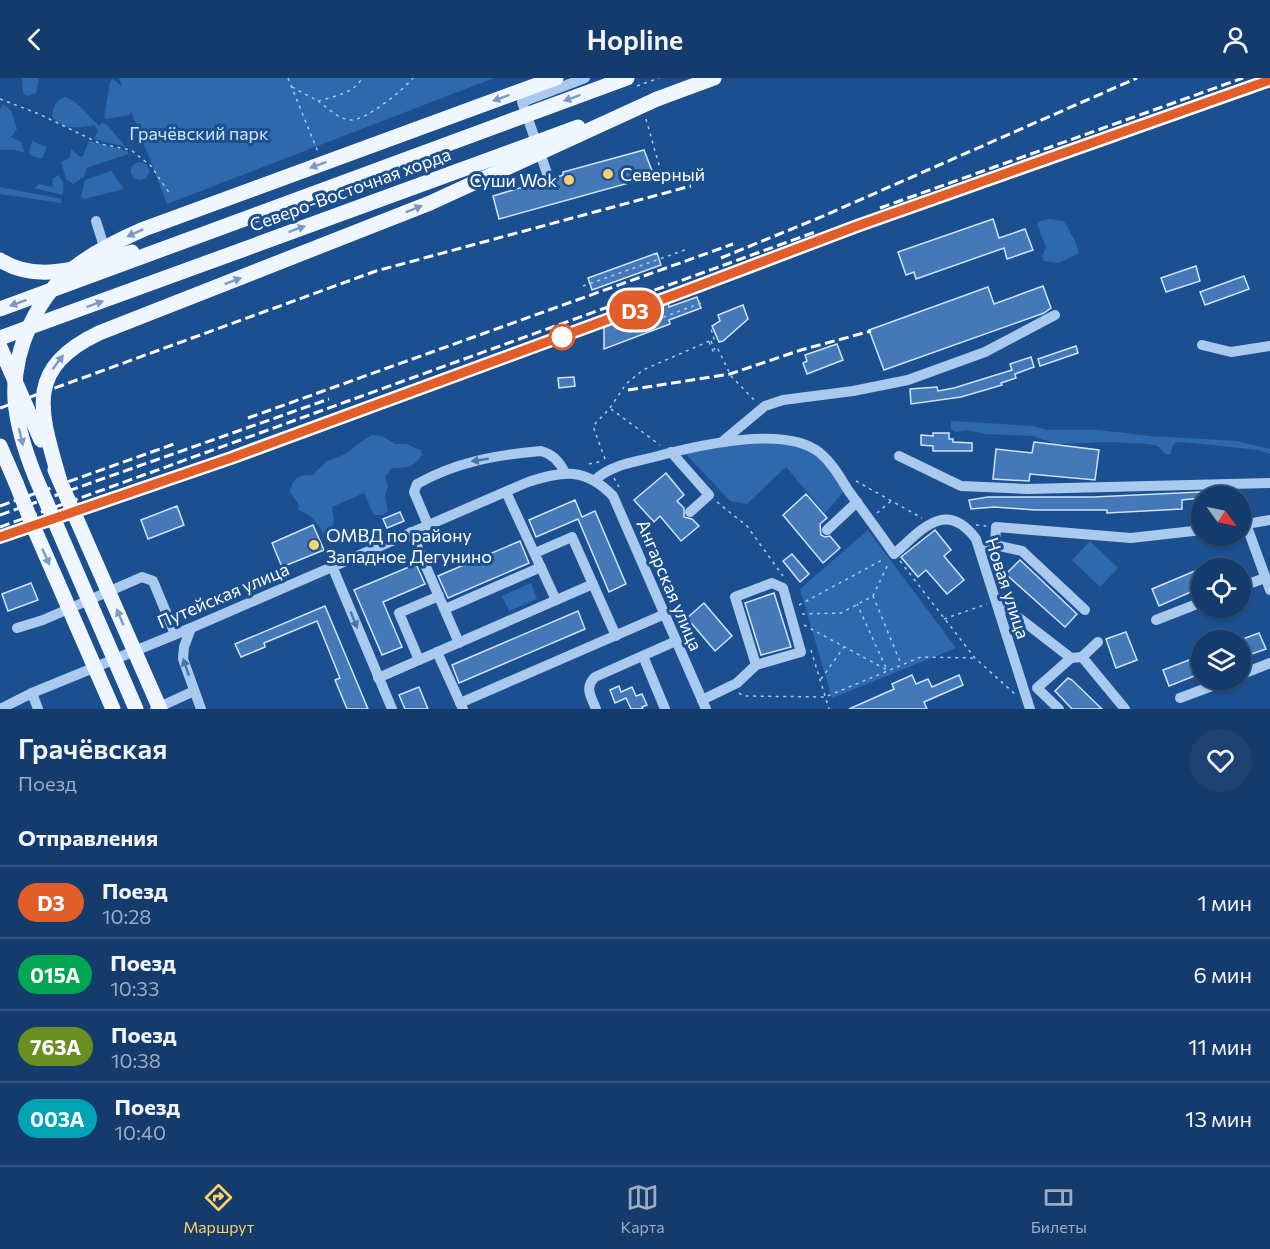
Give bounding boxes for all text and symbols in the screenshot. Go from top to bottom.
icon: back [18,23,51,56]
text: Hopline [587,23,683,56]
icon: person [1219,23,1252,56]
one-way arrow [492,94,510,103]
one-way arrow [563,94,581,104]
park label: Грачёвский парк [129,122,269,144]
street label: Северо-Восточная хорда [246,142,454,236]
one-way arrow [309,161,327,170]
place label: Северный [620,163,705,185]
marker: Северный [601,167,615,181]
place label: Суши Wok [469,169,557,191]
marker: Суши Wok [562,173,576,187]
one-way arrow [406,204,424,214]
one-way arrow [288,224,306,234]
one-way arrow [127,228,144,237]
one-way arrow [224,275,242,285]
line badge: D3 [608,290,662,330]
text: D3 [621,298,649,323]
one-way arrow [8,299,26,309]
one-way arrow [86,299,104,309]
unlabelled marker [549,324,575,350]
one-way arrow [52,355,64,370]
one-way arrow [17,427,27,446]
one-way arrow [470,456,489,465]
north arrow [1191,486,1251,546]
map controls [1191,486,1251,690]
street label: Ангарская улица [632,516,708,654]
place label: ОМВД по району Западное Дегунино [326,524,492,567]
street label: Новая улица [981,535,1035,641]
marker: ОМВД по району Западное Дегунино [307,538,321,552]
one-way arrow [41,548,51,566]
street label: Путейская улица [154,557,292,633]
button: locate [1191,558,1251,618]
one-way arrow [116,608,125,625]
one-way arrow [349,612,359,630]
button: layers [1191,630,1251,690]
one-way arrow [181,658,190,676]
button: heart [1189,729,1252,792]
text: Грачёвская [18,731,167,765]
text: Поезд [18,771,77,795]
text: Отправления [18,824,158,851]
text: Поезд [102,877,167,904]
text: 1 мин [1198,889,1252,916]
text: D3 [37,890,65,915]
text: 10:28 [102,904,152,928]
text: Поезд [110,949,176,976]
text: 6 мин [1194,961,1252,988]
text: 015А [30,962,80,987]
text: 10:33 [110,976,159,1000]
text: Поезд [111,1021,176,1048]
text: 11 мин [1188,1033,1252,1060]
text: 763А [30,1034,81,1059]
text: 10:38 [111,1048,161,1072]
text: Поезд [115,1093,180,1120]
text: 13 мин [1185,1105,1252,1132]
text: 003А [30,1106,85,1131]
text: 10:40 [115,1120,166,1144]
tab: Маршрут [183,1181,254,1236]
tab: Карта [620,1181,665,1236]
tab: Билеты [1031,1181,1087,1236]

